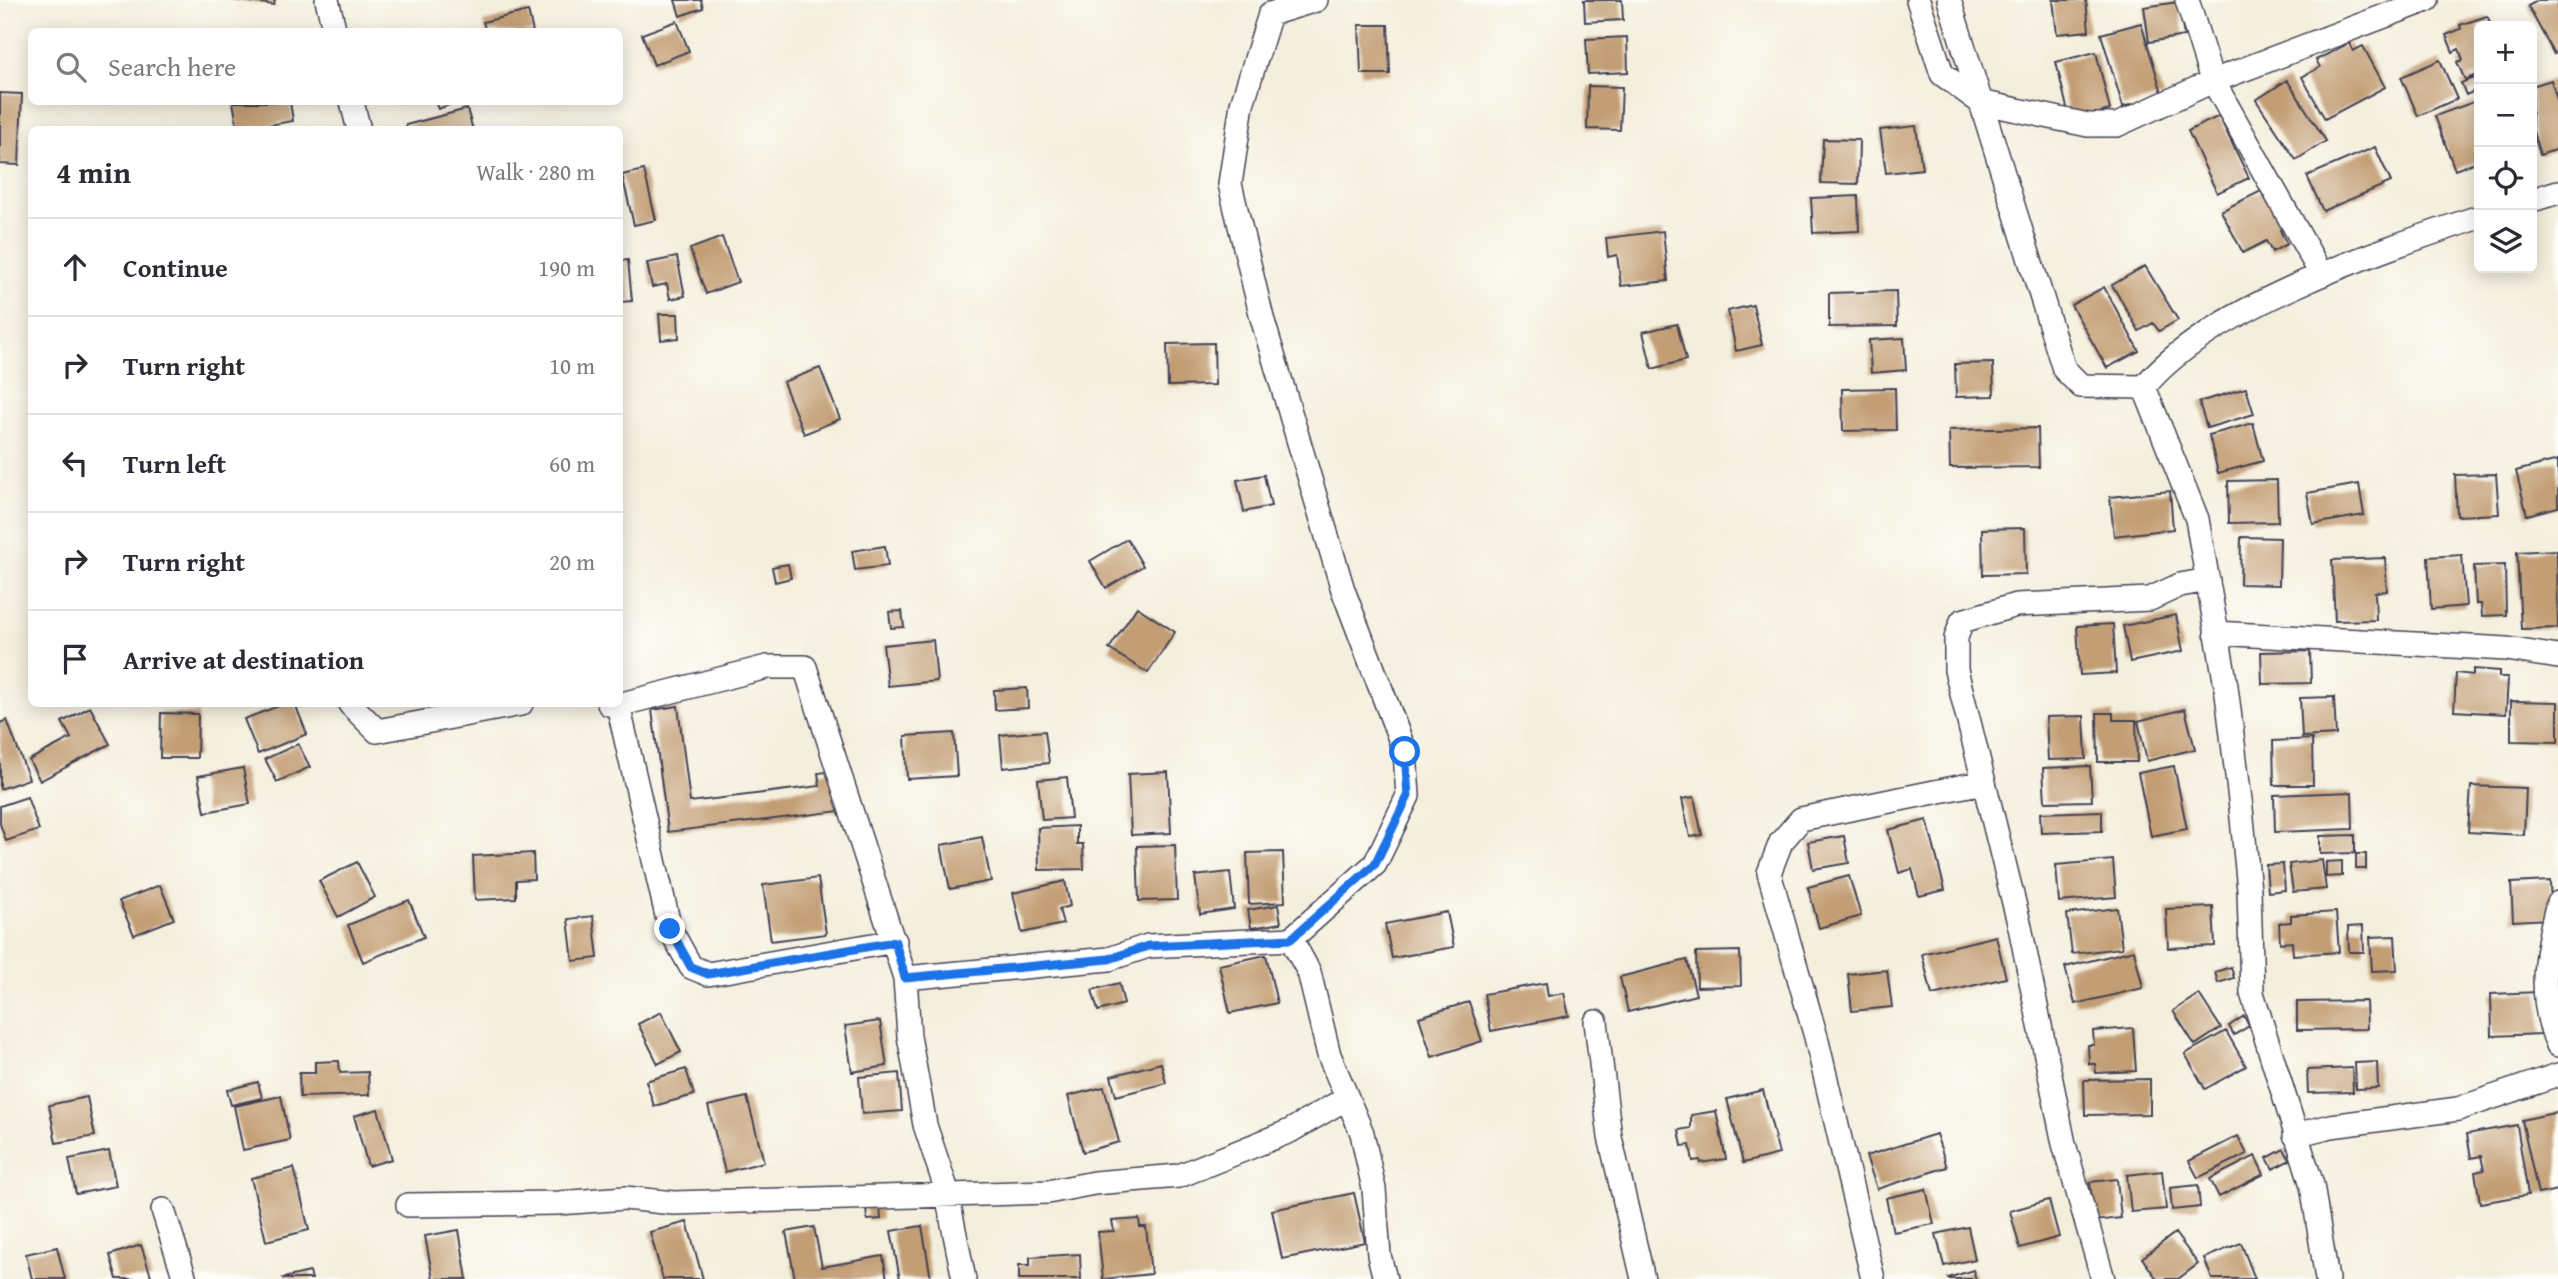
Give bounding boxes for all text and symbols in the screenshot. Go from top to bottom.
map controls [2474,21,2537,273]
button: + [2474,21,2537,84]
search box [28,28,623,105]
text: Search here [108,47,236,86]
icon: search [52,48,90,86]
button: − [2474,84,2537,147]
button: locate [2474,147,2537,210]
text: 4 min [56,150,131,194]
text: Walk · 280 m [476,155,595,188]
button: layers [2474,210,2537,273]
icon: ahead [56,248,94,286]
text: Continue [123,248,228,287]
text: 190 m [538,251,595,284]
icon: right [56,346,94,384]
text: Turn right [123,346,245,385]
text: 10 m [549,349,595,382]
icon: left [56,444,94,482]
text: Turn left [123,444,226,483]
text: 60 m [549,447,595,480]
icon: right [56,542,94,580]
text: Turn right [123,542,245,581]
text: 20 m [549,545,595,578]
icon: arrive [56,640,94,678]
text: Arrive at destination [123,640,364,679]
route start [1389,736,1420,767]
route end [654,913,685,944]

